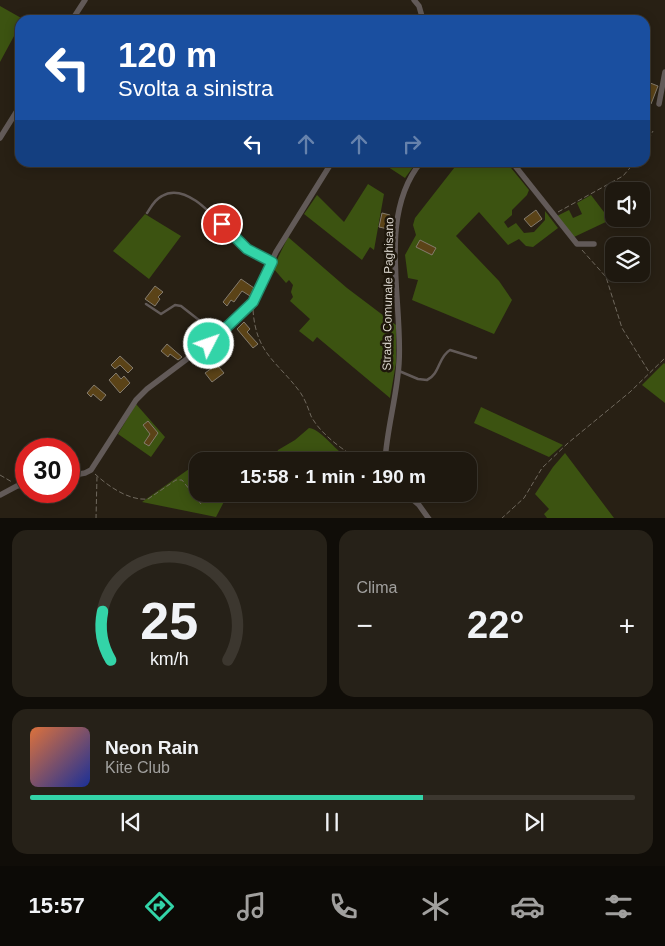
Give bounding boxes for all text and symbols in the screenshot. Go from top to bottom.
icon: left [35,35,100,100]
text: 120 m [118,35,217,74]
text: Svolta a sinistra [118,76,273,101]
icon: left [239,130,267,158]
icon: ahead [292,130,320,158]
icon: ahead [345,130,373,158]
icon: right [398,130,426,158]
map controls [605,182,650,282]
button: sound [605,182,650,227]
pin [201,203,243,245]
icon: arrive [208,210,236,238]
street label: Strada Comunale Paghisano [380,217,396,371]
button: layers [605,237,650,282]
position arrow [182,317,234,369]
speed limit sign: 30 [15,438,80,503]
text: 15:58 · 1 min · 190 m [240,466,426,487]
text: Clima [357,579,397,596]
text: 25 [140,592,198,650]
text: 22° [467,604,524,646]
text: − [357,610,373,641]
text: + [619,610,635,641]
text: km/h [150,649,189,669]
text: Neon Rain [105,737,199,758]
text: Kite Club [105,759,170,776]
icon: previous [117,808,145,836]
icon: pause [318,808,346,836]
icon: next [520,808,548,836]
icon: directions [142,889,177,924]
icon: music [234,889,269,924]
icon: phone [326,889,361,924]
icon: climate [418,889,453,924]
icon: car [510,889,545,924]
icon: filters [601,889,636,924]
text: 15:57 [28,893,85,918]

